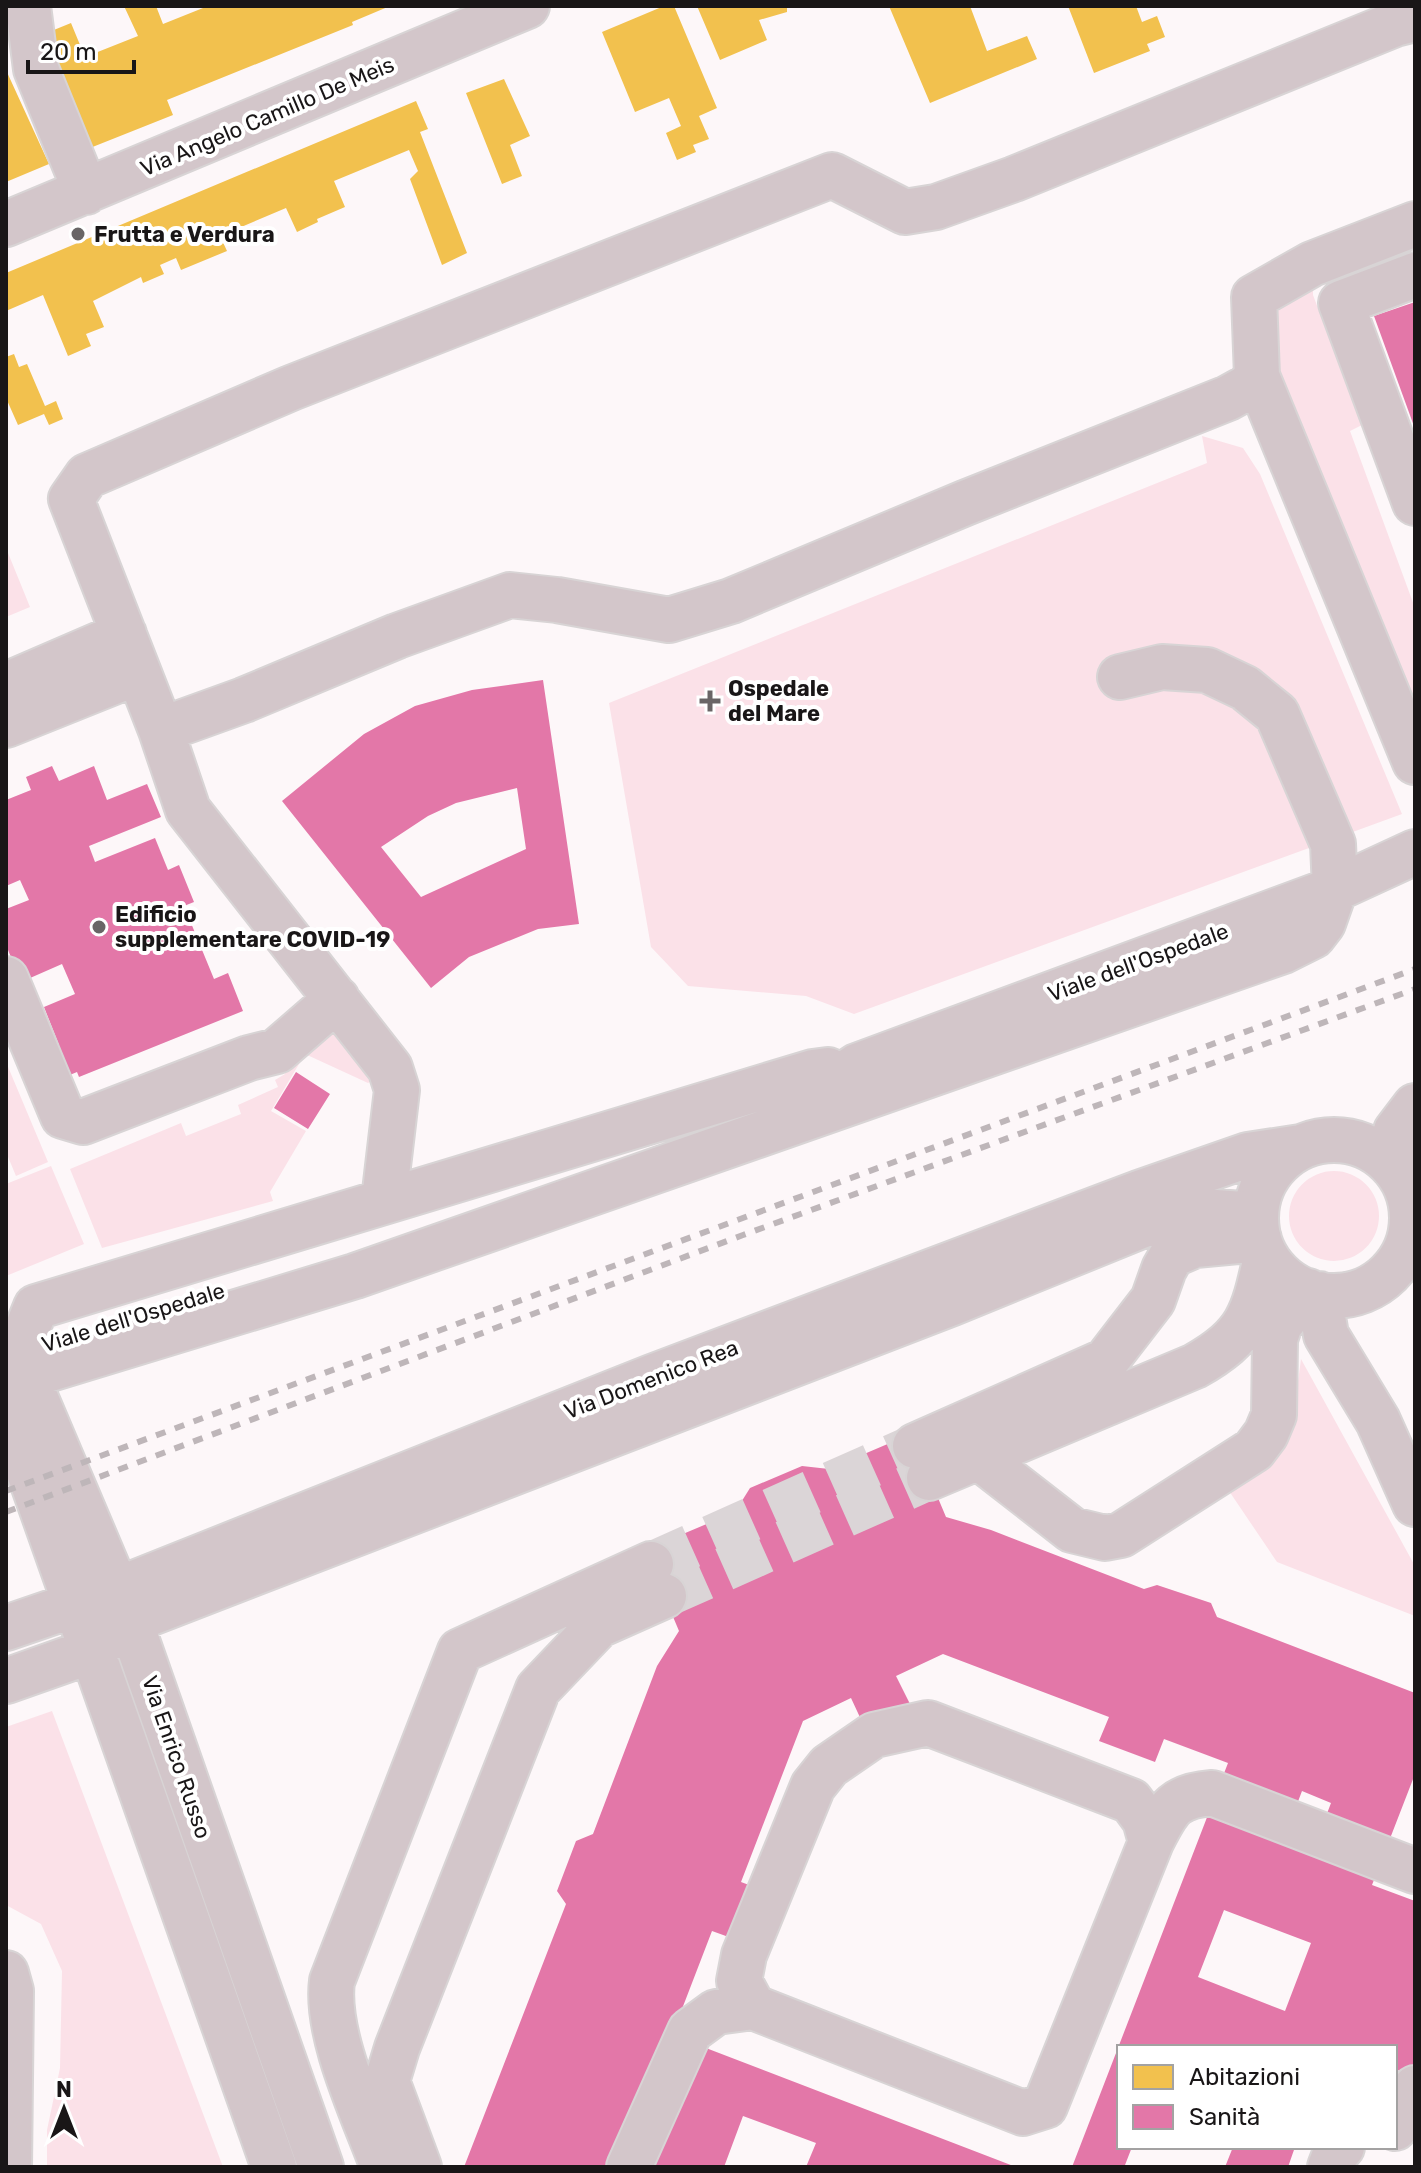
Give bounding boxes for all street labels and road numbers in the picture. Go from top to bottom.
street label: Via Angelo Camillo De Meis [136,51,398,182]
street label: Viale dell'Ospedale [1044,917,1232,1008]
street label: Viale dell'Ospedale [38,1277,228,1358]
street label: Via Domenico Rea [560,1334,742,1425]
street label: Via Enrico Russo [136,1672,217,1842]

